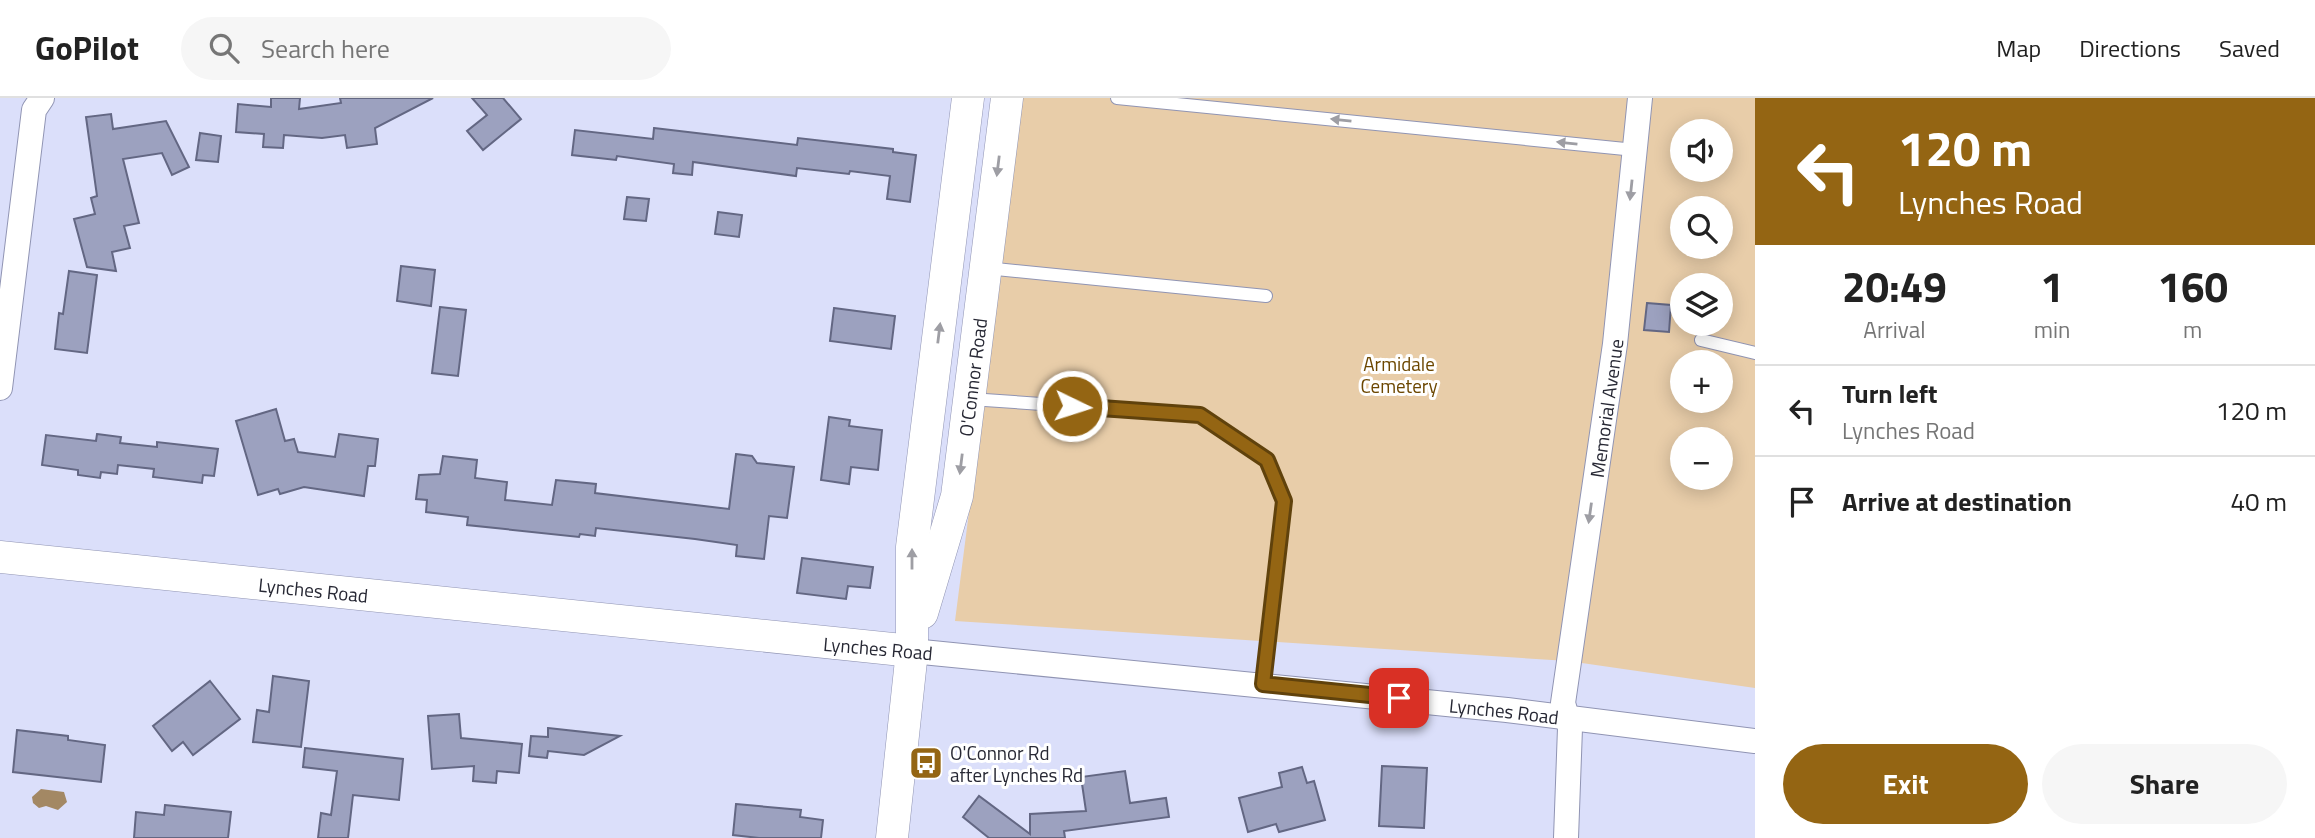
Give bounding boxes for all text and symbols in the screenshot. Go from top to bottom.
search box [181,17,671,80]
text: GoPilot [35,23,139,73]
icon: search [205,29,243,67]
text: Search here [261,29,390,68]
text: Map [1996,30,2041,66]
text: Directions [2079,30,2181,66]
text: Saved [2219,30,2280,66]
text: 120 m [1898,110,2032,185]
one-way arrow [1330,115,1352,126]
map controls [1670,119,1733,490]
button: sound [1670,119,1733,182]
icon: left [1783,126,1874,217]
one-way arrow [1556,137,1578,148]
one-way arrow [993,155,1004,177]
text: Lynches Road [1898,178,2083,226]
one-way arrow [1625,179,1636,201]
button: search [1670,196,1733,259]
text: 20:49 [1842,254,1947,318]
text: 1 [2040,254,2064,318]
text: 160 [2157,254,2228,318]
button: layers [1670,273,1733,336]
text: Arrival [1863,312,1926,347]
text: min [2034,312,2070,347]
text: m [2183,312,2202,347]
street label: O'Connor Road [950,316,994,438]
one-way arrow [933,322,944,344]
street label: Memorial Avenue [1581,337,1630,479]
park label: Armidale Cemetery [1360,349,1438,400]
button: + [1670,350,1733,413]
position arrow [1035,369,1109,443]
text: Turn left [1842,374,1937,413]
text: 120 m [2216,391,2287,430]
icon: left [1783,392,1821,430]
text: Lynches Road [1842,413,1975,448]
button: − [1670,427,1733,490]
one-way arrow [956,454,967,476]
text: Arrive at destination [1842,482,2072,521]
text: 40 m [2230,482,2287,521]
icon: arrive [1783,483,1821,521]
one-way arrow [1584,502,1595,524]
one-way arrow [906,547,918,569]
street label: Lynches Road [257,569,370,609]
street label: Lynches Road [822,629,934,667]
pin [1369,668,1429,728]
icon: arrive [1380,679,1418,717]
street label: Lynches Road [1448,690,1560,731]
place label: O'Connor Rd after Lynches Rd [950,738,1083,789]
bus stop icon: O'Connor Rd after Lynches Rd [907,744,945,782]
button: Exit [1783,744,2028,824]
button: Share [2042,744,2287,824]

